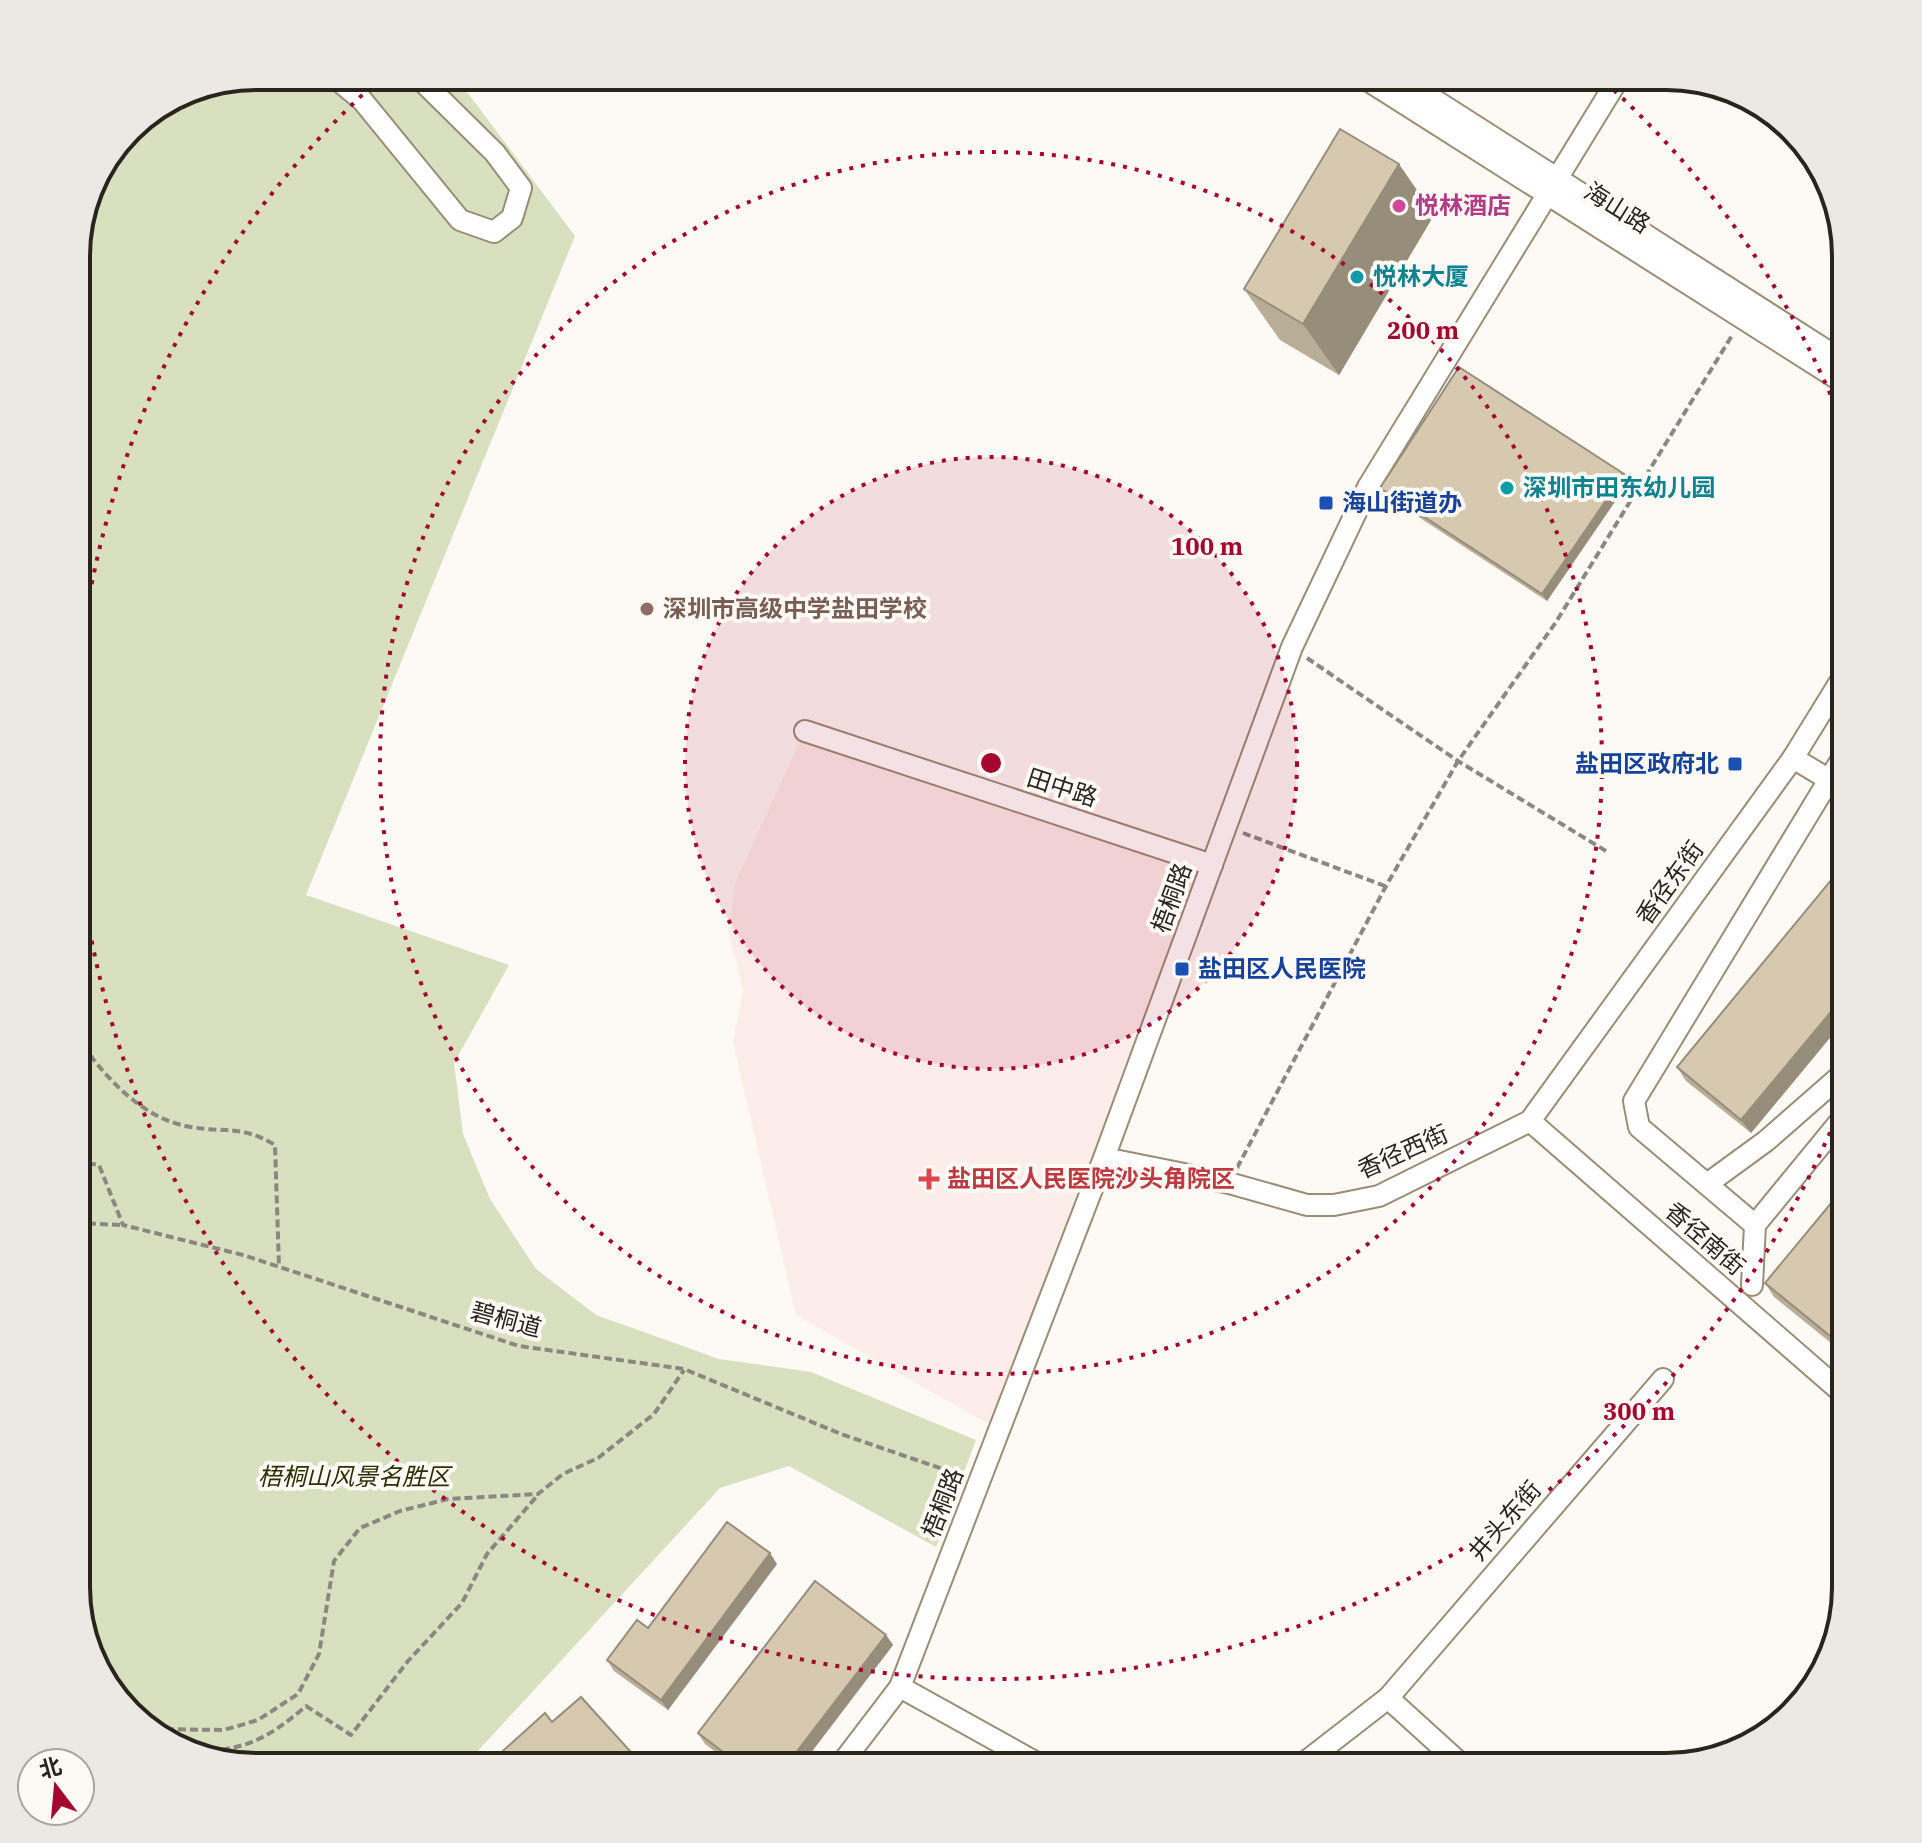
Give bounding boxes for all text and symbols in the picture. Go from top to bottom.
street label: 海山路 [1579,175,1657,240]
place label: 悦林酒店 [1415,189,1511,221]
marker: 悦林酒店 [1390,197,1408,215]
place label: 悦林大厦 [1373,260,1469,292]
marker: 悦林大厦 [1348,268,1366,286]
text: 200 m [1387,314,1459,346]
place label: 深圳市田东幼儿园 [1523,471,1715,503]
marker: 深圳市田东幼儿园 [1498,479,1516,497]
place label: 海山街道办 [1342,486,1462,518]
marker: 海山街道办 [1317,494,1335,512]
text: 100 m [1171,530,1243,562]
place label: 深圳市高级中学盐田学校 [663,592,927,624]
marker: 深圳市高级中学盐田学校 [638,600,656,618]
place label: 盐田区政府北 [1575,747,1719,779]
centre of rings [977,749,1005,777]
marker: 盐田区政府北 [1726,755,1744,773]
street label: 田中路 [1023,761,1101,813]
street label: 香径东街 [1628,834,1710,931]
street label: 梧桐路 [1144,858,1198,937]
place label: 盐田区人民医院 [1198,952,1366,984]
marker: 盐田区人民医院 [1173,960,1191,978]
street label: 香径西街 [1352,1117,1453,1185]
place label: 盐田区人民医院沙头角院区 [947,1162,1235,1194]
marker: 盐田区人民医院沙头角院区 [918,1168,940,1190]
street label: 香径南街 [1659,1195,1752,1282]
street label: 碧桐道 [467,1294,545,1344]
text: 300 m [1603,1395,1675,1427]
park label: 梧桐山风景名胜区 [258,1460,453,1492]
street label: 梧桐路 [914,1463,970,1542]
street label: 井头东街 [1461,1474,1548,1567]
north arrow [16,1747,96,1827]
text: 北 [36,1750,65,1784]

